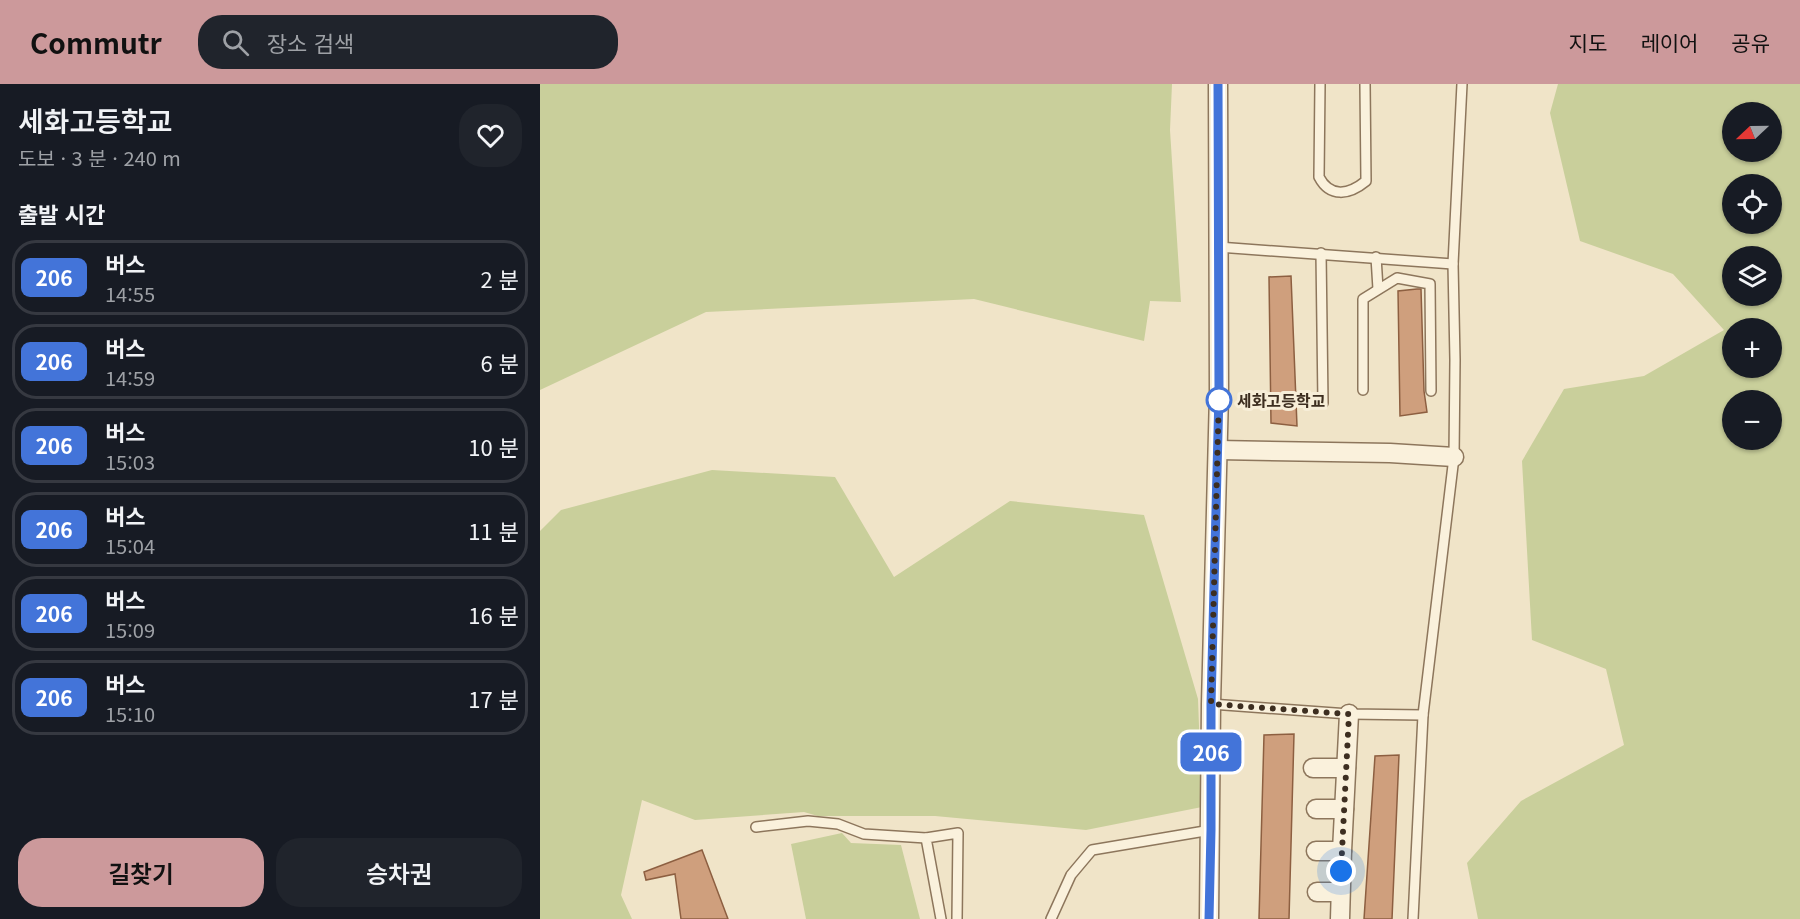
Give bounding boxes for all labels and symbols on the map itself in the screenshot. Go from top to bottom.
north arrow [1722,102,1782,162]
marker: 세화고등학교 [1206,387,1232,413]
place label: 세화고등학교 [1237,388,1326,412]
line badge: 206 [1176,732,1246,772]
your location [1326,856,1356,886]

